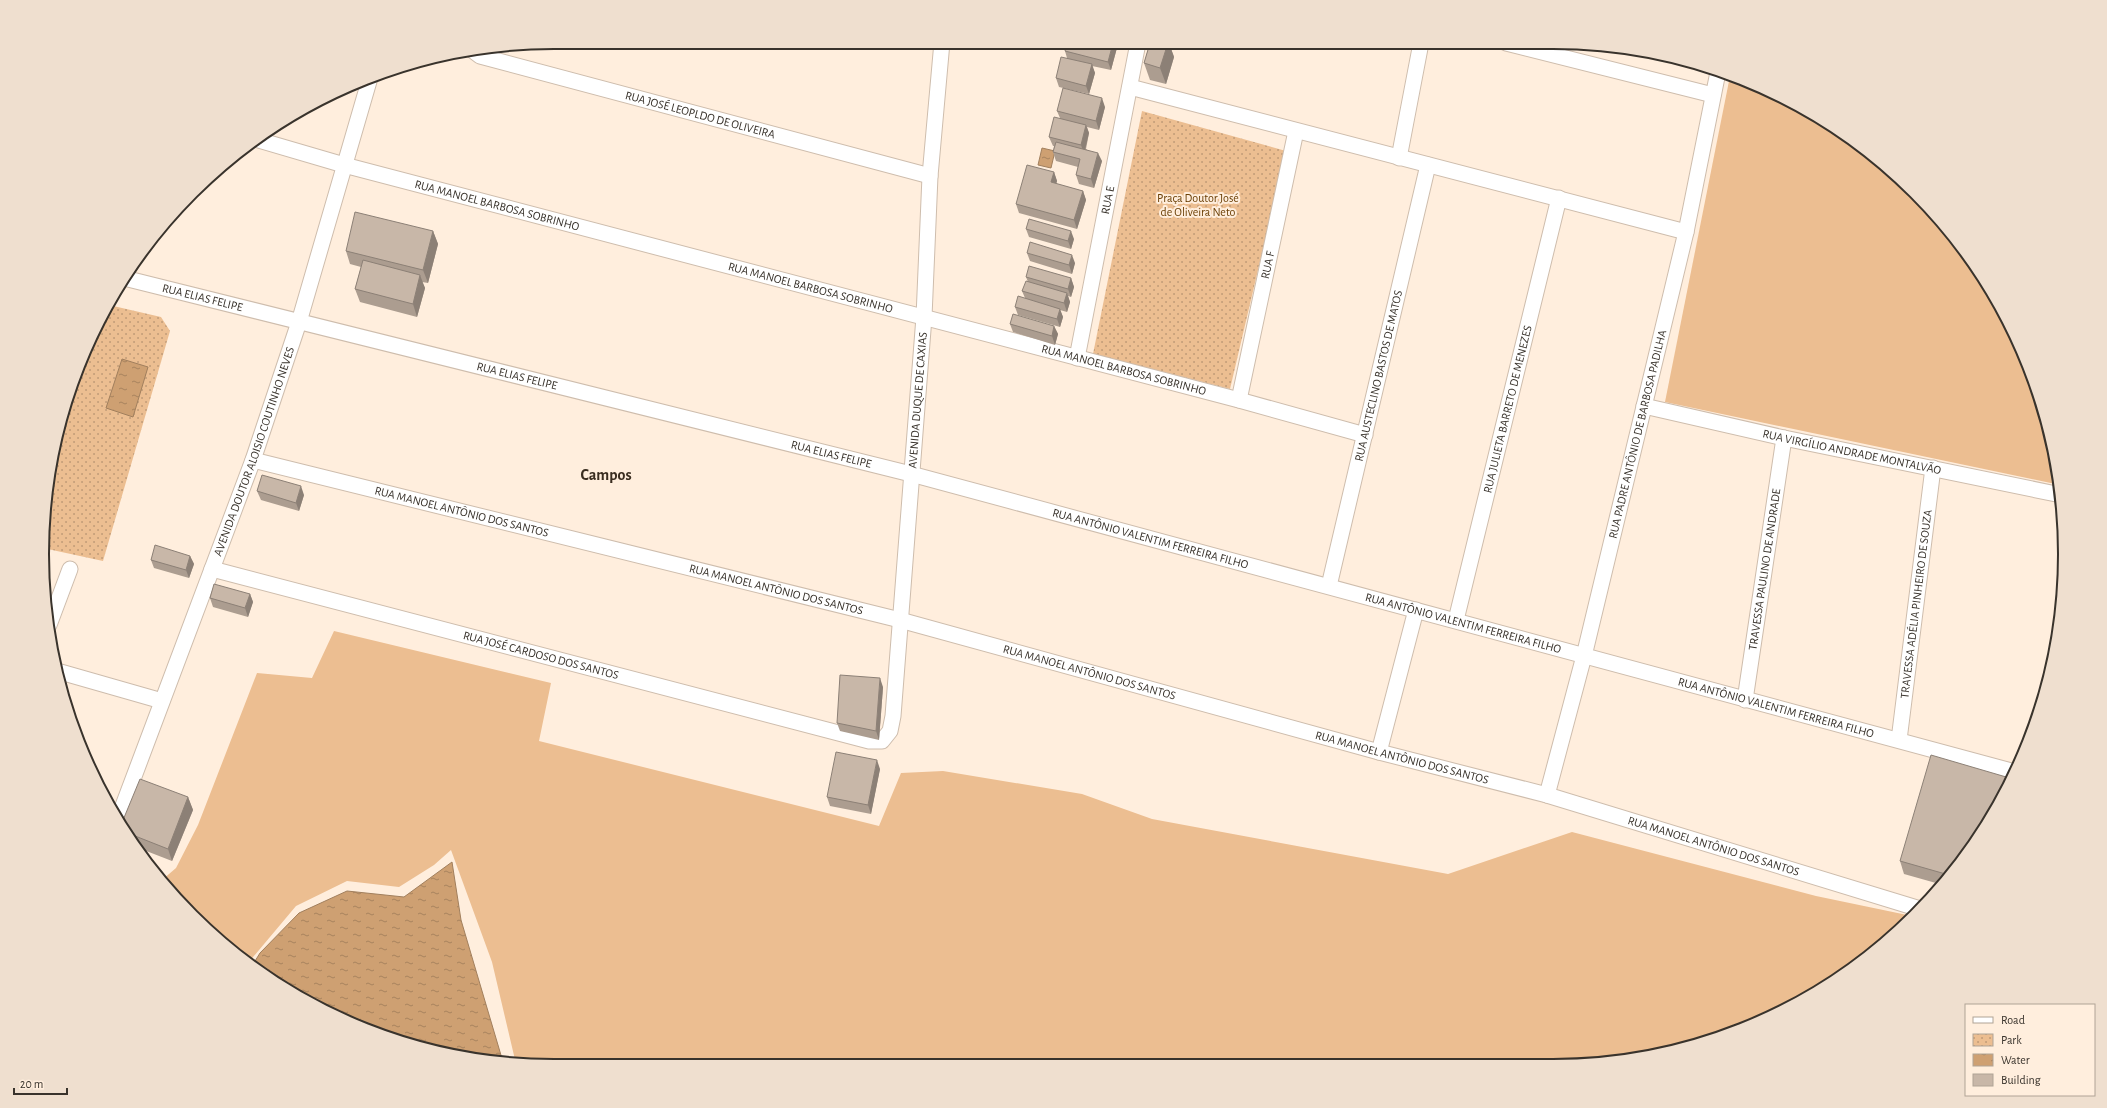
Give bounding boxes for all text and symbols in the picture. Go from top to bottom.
street label: RUA JOSÉ LEOPLDO DE OLIVEIRA [624,89,777,140]
street label: RUA MANOEL BARBOSA SOBRINHO [414,178,581,233]
street label: RUA E [1099,185,1116,215]
park label: Praça Doutor José de Oliveira Neto [1157,192,1239,218]
street label: RUA F [1259,249,1277,280]
street label: RUA MANOEL BARBOSA SOBRINHO [727,260,894,315]
street label: RUA ELIAS FELIPE [161,282,244,313]
street label: RUA AUSTECLINO BASTOS DE MATOS [1353,289,1404,463]
street label: RUA JULIETA BARRETO DE MENEZES [1481,324,1534,494]
street label: RUA PADRE ANTÔNIO DE BARBOSA PADILHA [1606,329,1668,540]
street label: AVENIDA DUQUE DE CAXIAS [906,331,929,469]
street label: RUA MANOEL BARBOSA SOBRINHO [1040,342,1208,397]
street label: AVENIDA DOUTOR ALOISIO COUTINHO NEVES [211,345,296,558]
street label: RUA ELIAS FELIPE [475,360,559,392]
street label: RUA VIRGÍLIO ANDRADE MONTALVÃO [1762,427,1943,476]
street label: RUA ELIAS FELIPE [790,438,873,470]
district label: Campos [580,467,632,483]
street label: RUA MANOEL ANTÔNIO DOS SANTOS [374,484,550,539]
street label: TRAVESSA PAULINO DE ANDRADE [1746,488,1782,651]
street label: RUA ANTÔNIO VALENTIM FERREIRA FILHO [1051,506,1250,571]
street label: TRAVESSA ADÉLIA PINHEIRO DE SOUZA [1898,509,1934,699]
street label: RUA MANOEL ANTÔNIO DOS SANTOS [688,562,865,617]
street label: RUA ANTÔNIO VALENTIM FERREIRA FILHO [1364,591,1563,655]
street label: RUA JOSÉ CARDOSO DOS SANTOS [462,629,620,681]
street label: RUA MANOEL ANTÔNIO DOS SANTOS [1002,643,1177,702]
street label: RUA ANTÔNIO VALENTIM FERREIRA FILHO [1677,675,1876,740]
street label: RUA MANOEL ANTÔNIO DOS SANTOS [1314,729,1490,786]
street label: RUA MANOEL ANTÔNIO DOS SANTOS [1626,814,1801,878]
legend [1965,1004,2095,1096]
text: Road [2001,1014,2025,1026]
text: Park [2001,1034,2022,1046]
text: Water [2001,1054,2030,1066]
scale bar [14,1070,67,1096]
text: Building [2001,1074,2041,1086]
text: 20 m [20,1078,43,1090]

